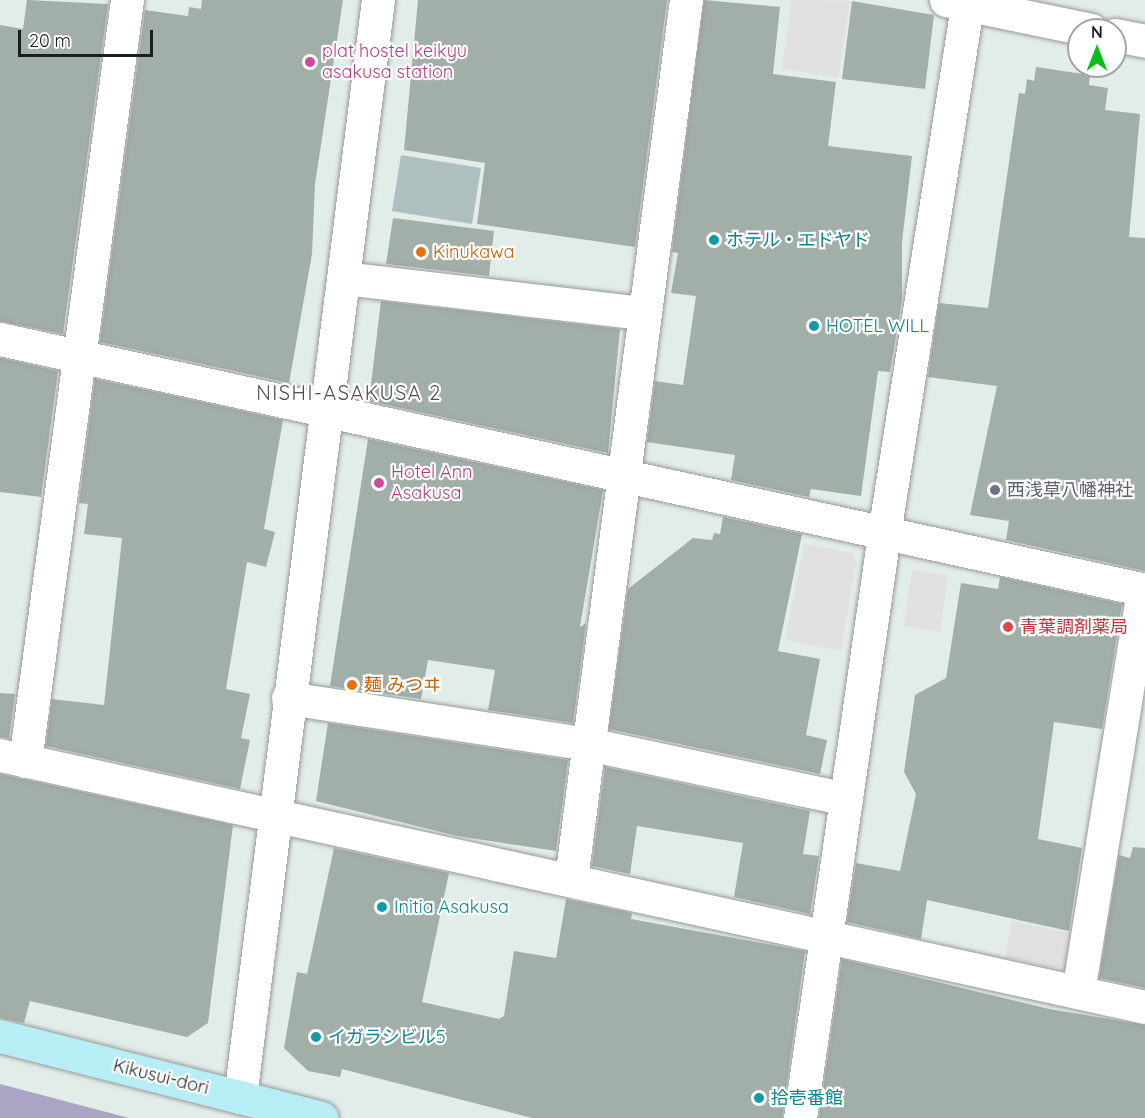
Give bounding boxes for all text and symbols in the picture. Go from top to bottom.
scale bar [21,18,156,56]
north arrow [1067,18,1127,78]
text: N [1091,22,1103,42]
text: 20 m [29,29,71,52]
place label: plat hostel keikyu asakusa station [322,41,467,84]
marker: plat hostel keikyu asakusa station [303,55,317,69]
place label: ホテル・エドヤド [726,229,870,251]
marker: ホテル・エドヤド [707,233,721,247]
place label: Kinukawa [433,241,515,263]
marker: Kinukawa [414,245,428,259]
place label: HOTEL WILL [826,315,929,337]
marker: HOTEL WILL [807,319,821,333]
district label: NISHI-ASAKUSA 2 [256,380,442,404]
place label: Hotel Ann Asakusa [391,462,473,504]
marker: Hotel Ann Asakusa [372,476,386,490]
place label: 西浅草八幡神社 [1007,479,1133,501]
marker: 西浅草八幡神社 [988,483,1002,497]
place label: 青葉調剤薬局 [1020,616,1128,638]
marker: 青葉調剤薬局 [1001,620,1015,634]
place label: 麺 みつヰ [364,674,441,696]
marker: 麺 みつヰ [345,678,359,692]
place label: Initia Asakusa [394,896,509,918]
marker: Initia Asakusa [375,900,389,914]
place label: イガラシビル5 [328,1026,446,1048]
marker: イガラシビル5 [309,1030,323,1044]
street label: Kikusui-dori [111,1055,211,1099]
place label: 拾壱番館 [771,1087,843,1109]
marker: 拾壱番館 [752,1091,766,1105]

